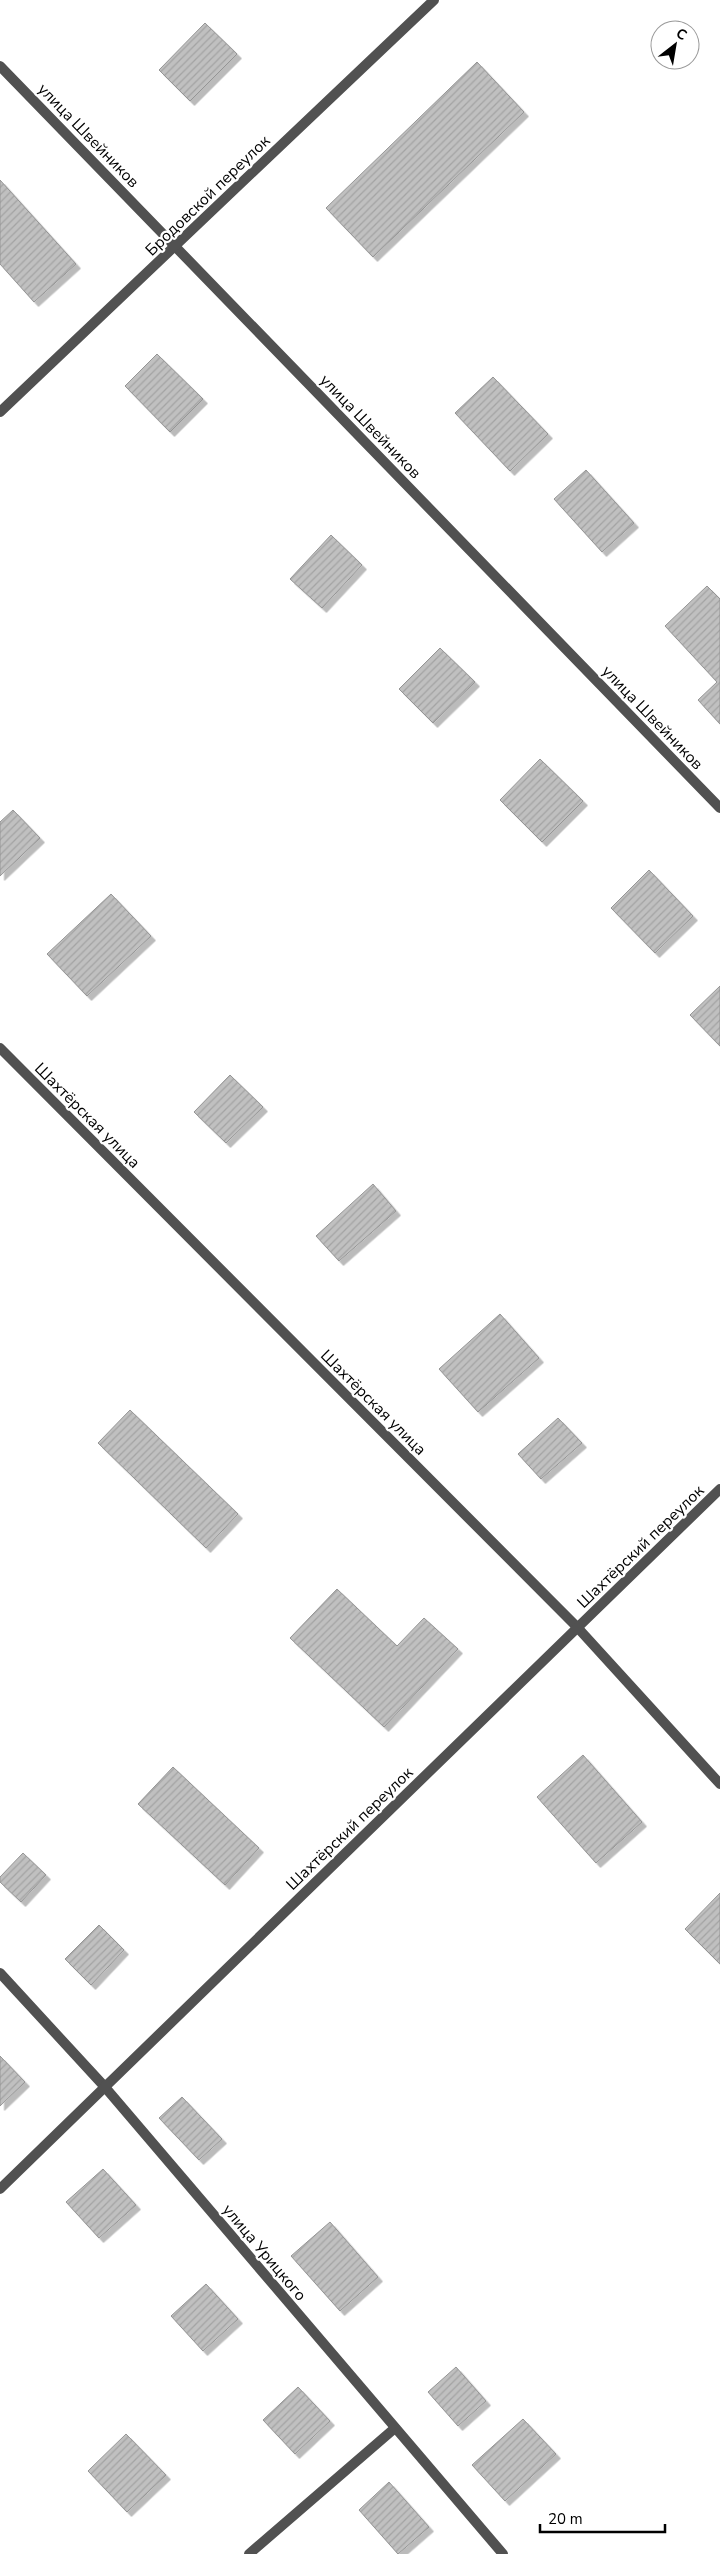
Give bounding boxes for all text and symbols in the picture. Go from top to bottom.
north arrow [650,20,700,70]
text: С [672,24,691,45]
street label: улица Швейников [33,79,144,193]
street label: Бродовской переулок [141,130,275,261]
street label: улица Швейников [315,370,426,484]
street label: улица Швейников [597,661,708,775]
street label: Шахтёрская улица [30,1058,145,1173]
street label: Шахтёрская улица [316,1345,431,1460]
street label: Шахтёрский переулок [572,1480,709,1613]
street label: Шахтёрский переулок [281,1762,418,1895]
street label: улица Урицкого [217,2200,311,2306]
scale bar [540,2502,665,2534]
text: 20 m [548,2509,583,2529]

